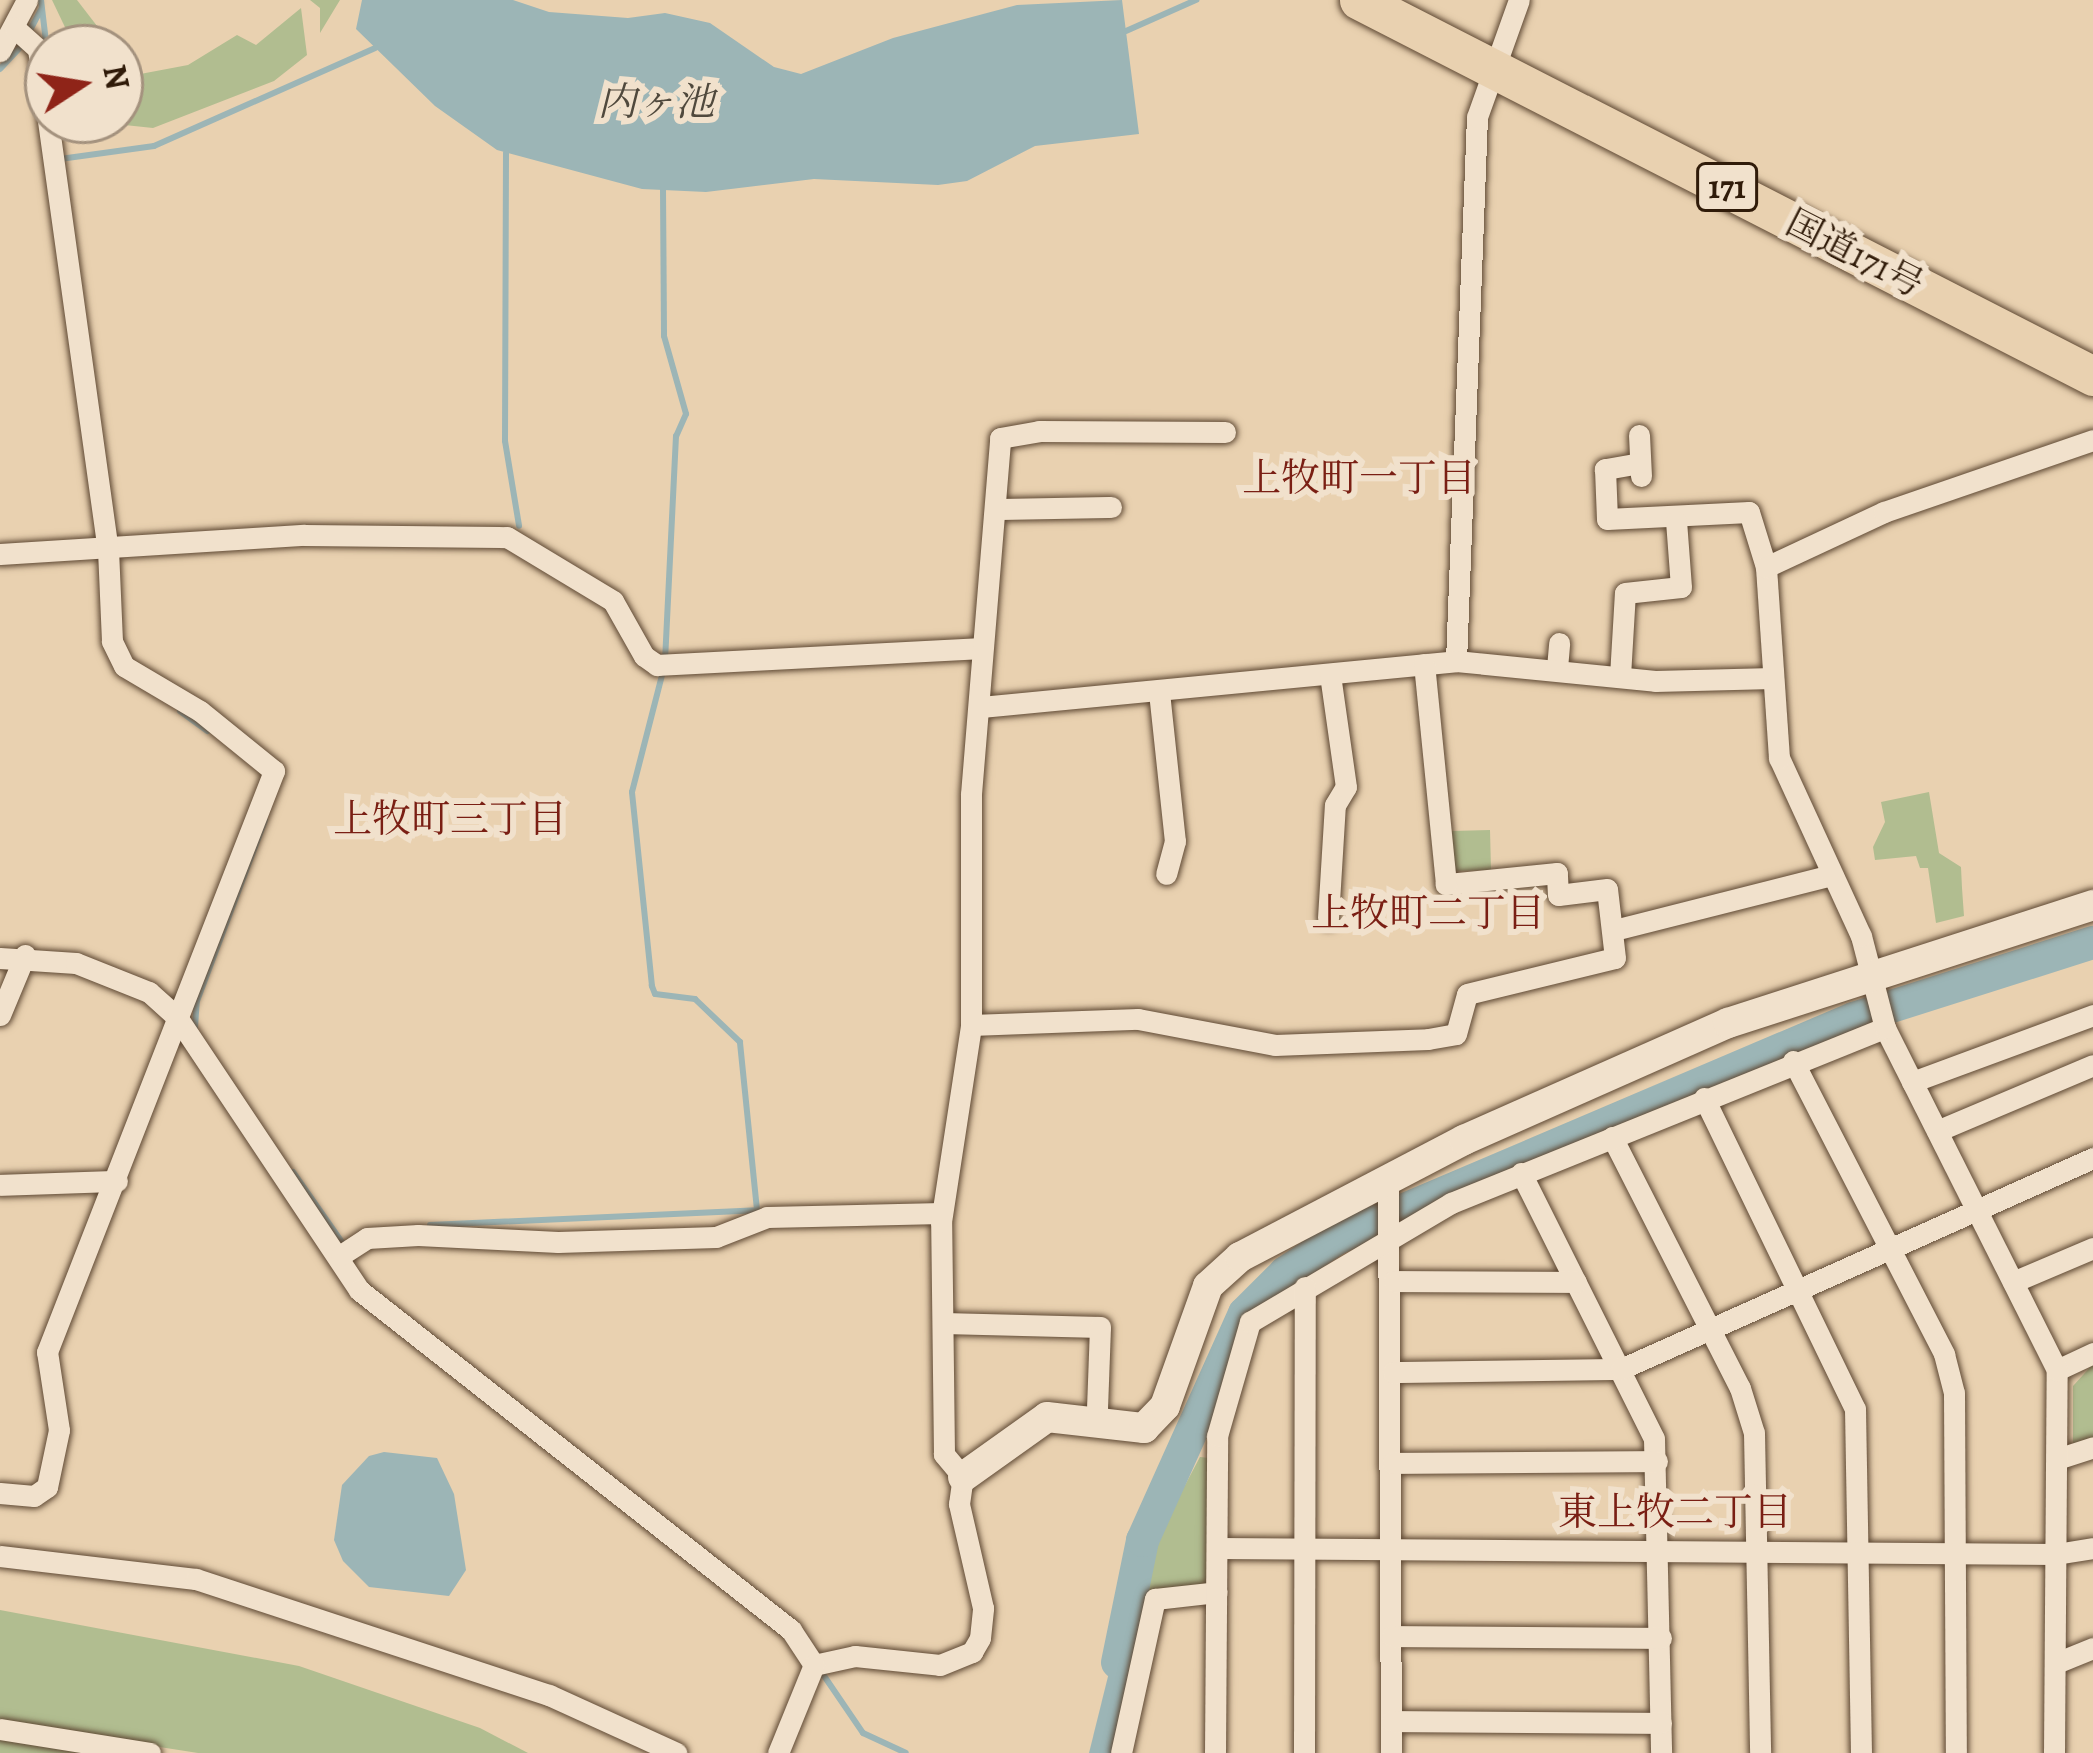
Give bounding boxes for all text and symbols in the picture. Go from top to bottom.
north arrow [24,24,144,144]
text: N [92,61,141,93]
water label: 内ヶ池 [598,79,714,125]
road number: 171 [1694,160,1760,214]
street label: 国道171号 [1779,200,1931,306]
district label: 上牧町一丁目 [1242,455,1476,501]
district label: 上牧町三丁目 [333,796,567,842]
district label: 上牧町二丁目 [1311,890,1545,936]
district label: 東上牧二丁目 [1558,1489,1792,1535]

